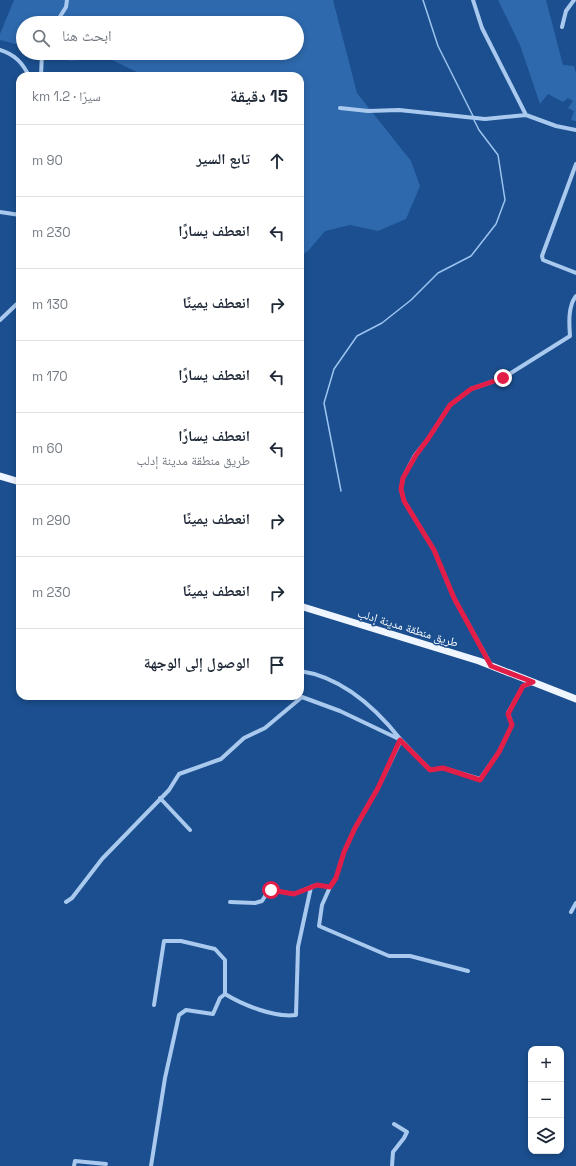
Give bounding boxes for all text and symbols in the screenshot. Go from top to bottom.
search box [16,16,304,60]
text: ابحث هنا [62,26,112,45]
icon: search [30,27,52,49]
text: 15 دقيقة [230,85,288,107]
text: سيرًا · 1.2 km [32,88,101,105]
text: تابع السير [196,149,250,168]
icon: ahead [266,150,288,172]
text: 90 m [32,152,63,169]
text: انعطف يسارًا [178,221,250,240]
icon: left [266,222,288,244]
text: 230 m [32,224,71,241]
text: انعطف يمينًا [183,293,250,312]
icon: right [266,294,288,316]
text: 130 m [32,296,68,313]
text: انعطف يسارًا [178,365,250,384]
icon: left [266,366,288,388]
text: 170 m [32,368,68,385]
route end [494,369,512,387]
text: انعطف يسارًا [178,426,250,445]
icon: left [266,438,288,460]
text: 60 m [32,440,63,457]
text: طريق منطقة مدينة إدلب [136,452,250,469]
text: انعطف يمينًا [183,509,250,528]
icon: right [266,510,288,532]
text: 290 m [32,512,71,529]
text: انعطف يمينًا [183,581,250,600]
icon: right [266,582,288,604]
text: 230 m [32,584,71,601]
street label: طريق منطقة مدينة إدلب [356,605,461,651]
text: الوصول إلى الوجهة [144,653,250,672]
icon: arrive [266,654,288,676]
route start [262,881,280,899]
map controls [528,1046,564,1154]
button: + [528,1046,564,1082]
button: − [528,1082,564,1118]
button: layers [528,1118,564,1154]

